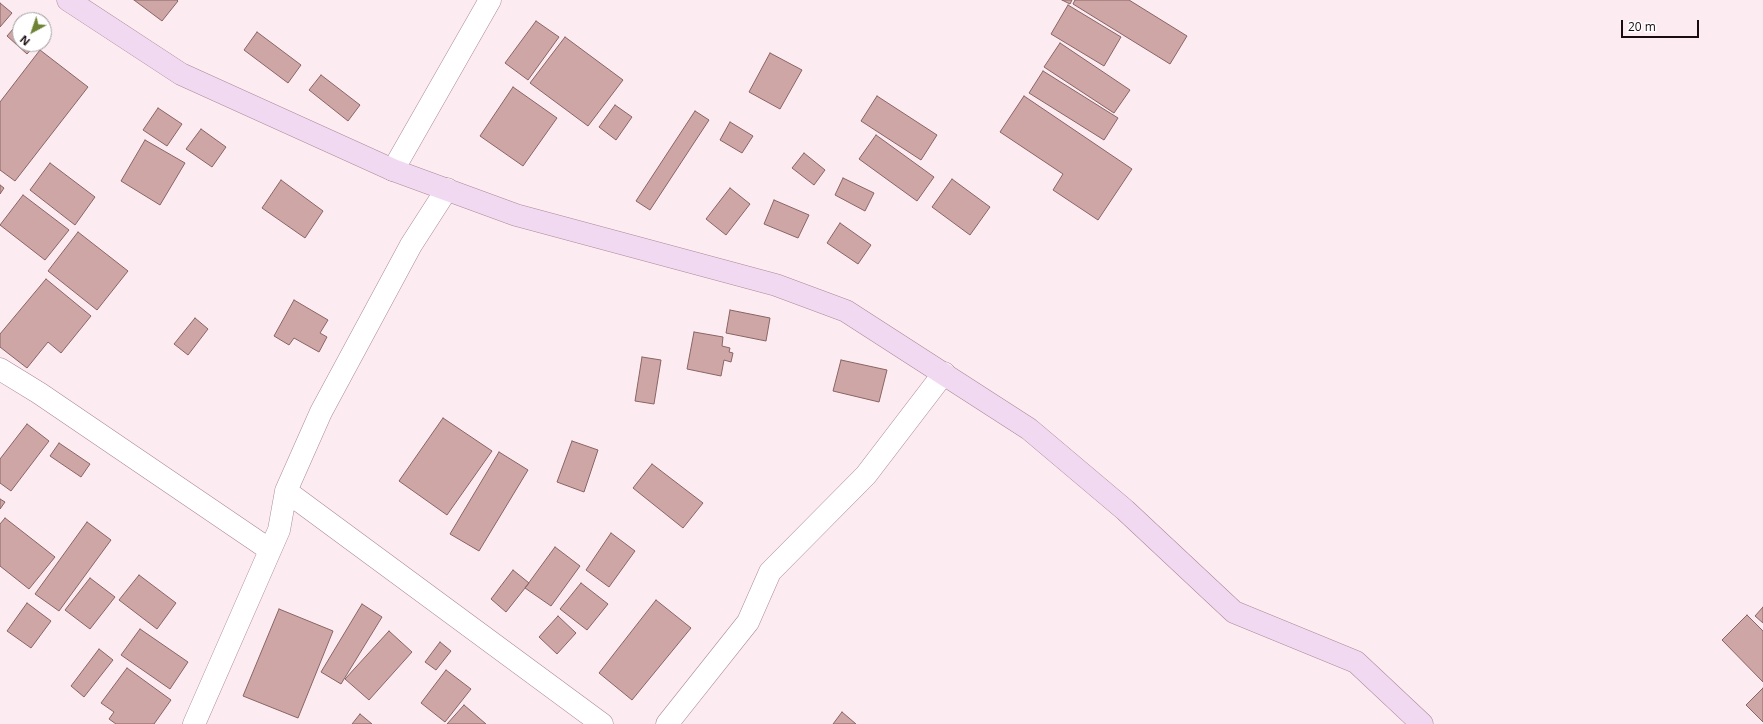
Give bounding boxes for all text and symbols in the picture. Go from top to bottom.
north arrow [12,12,52,52]
scale bar [1623,12,1701,38]
text: 20 m [1628,18,1656,35]
text: N [16,32,33,49]

